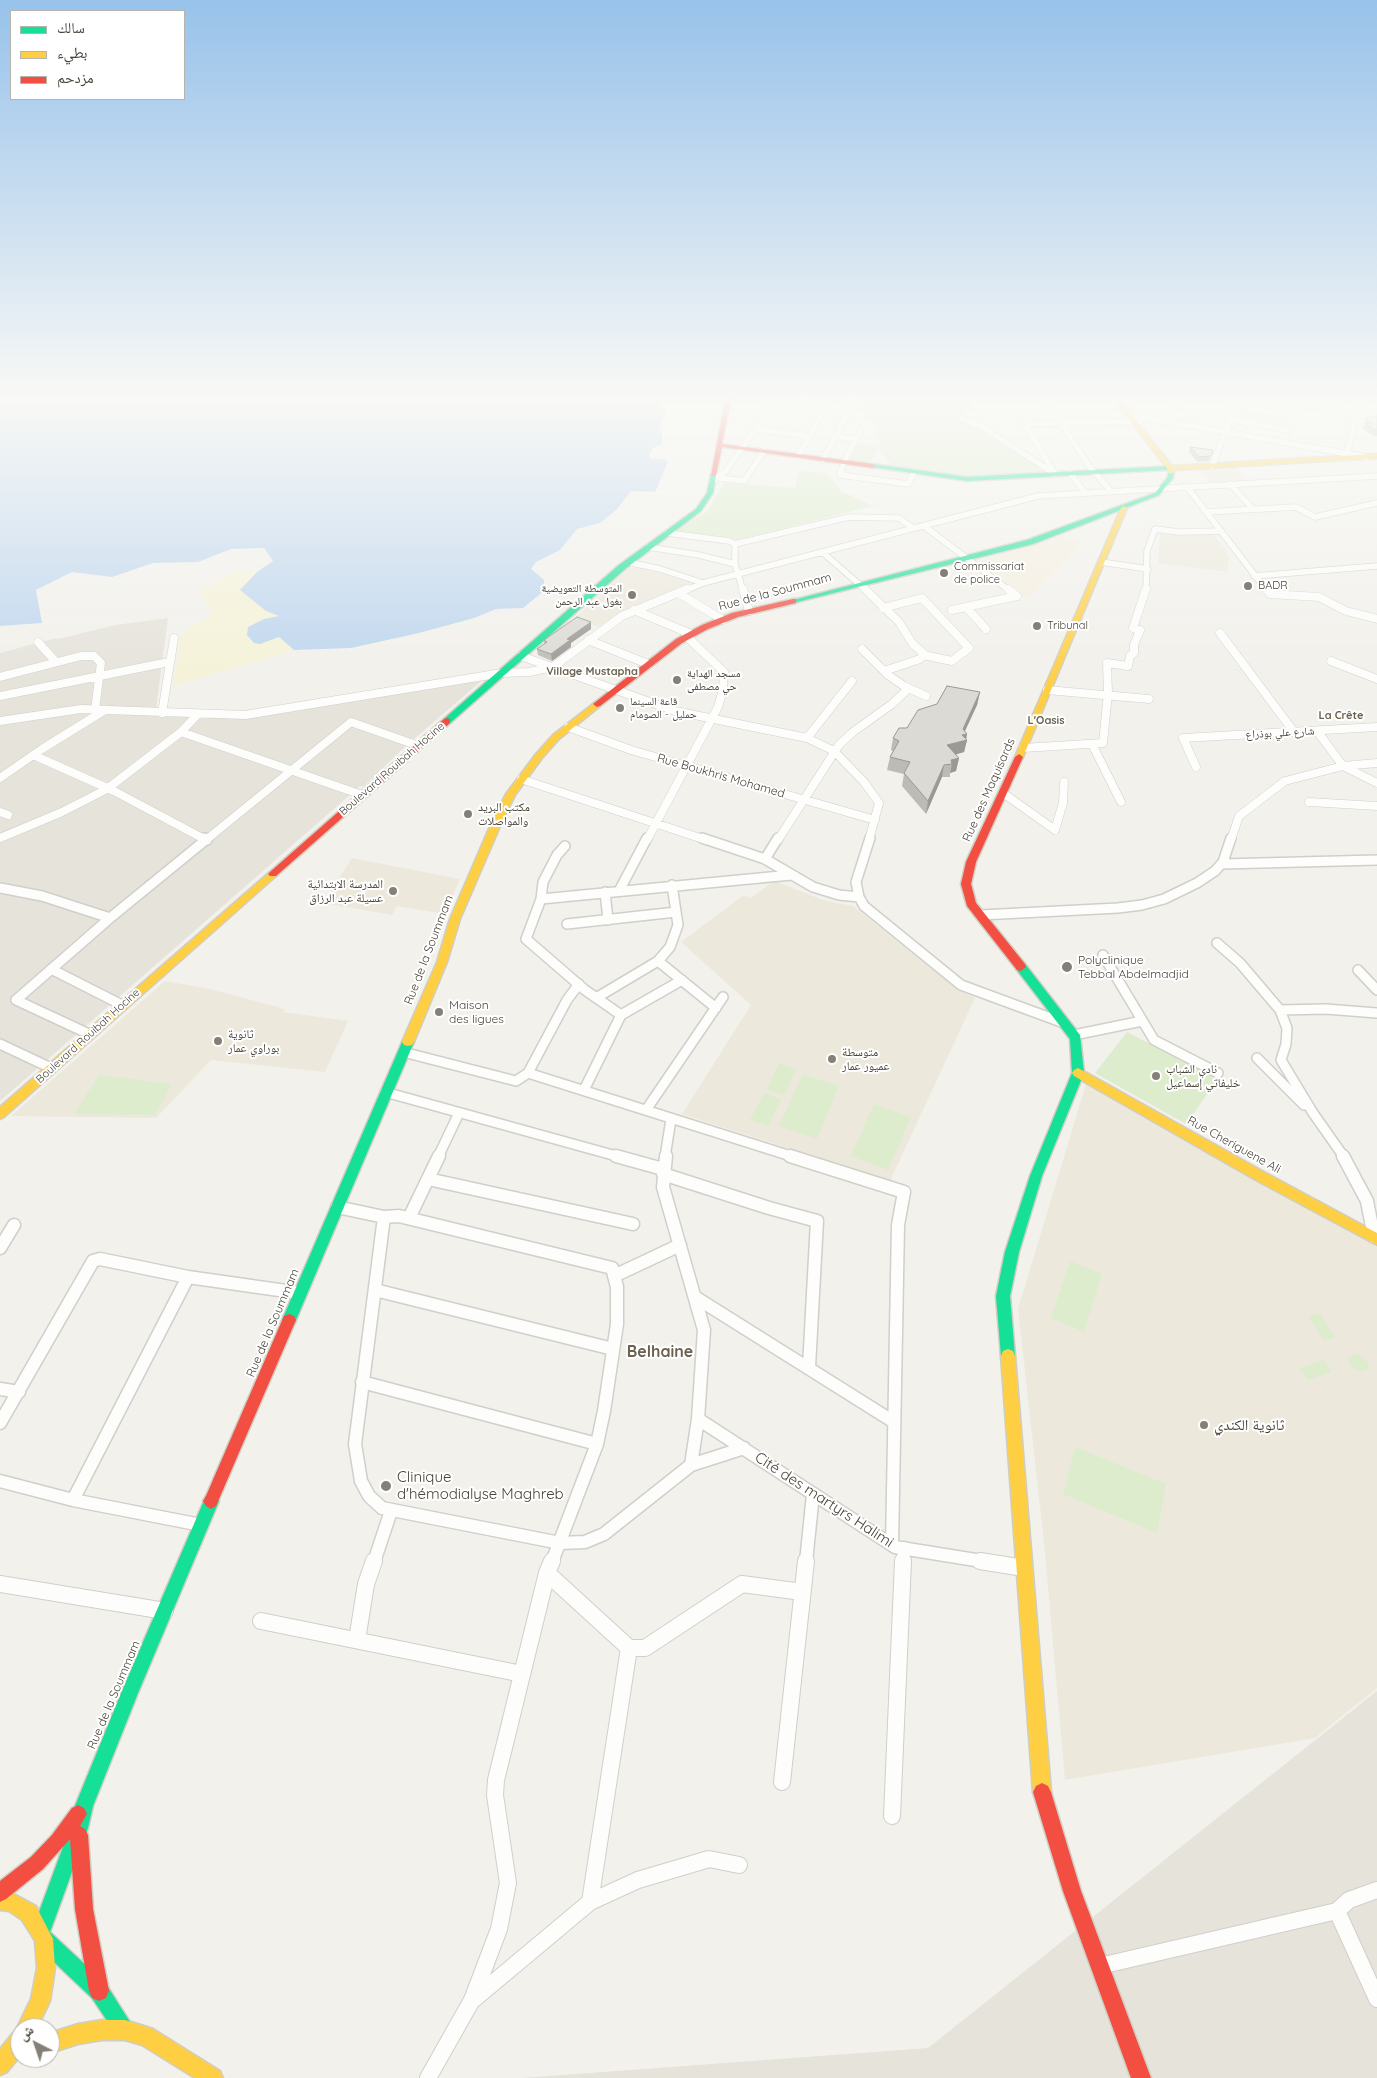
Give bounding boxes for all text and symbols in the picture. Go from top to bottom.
legend [10,10,185,100]
text: سالك [57,18,85,37]
text: بطيء [57,43,87,62]
text: مزدحم [57,68,94,87]
place label: Commissariat de police [954,560,1024,586]
marker: Commissariat de police [938,567,950,579]
street label: Rue de la Soummam [717,570,833,614]
place label: BADR [1258,579,1288,593]
marker: BADR [1242,580,1254,592]
place label: المتوسطة التعويضية بغول عبد الرحمن [541,582,622,608]
marker: المتوسطة التعويضية بغول عبد الرحمن [626,589,638,601]
place label: Tribunal [1047,619,1088,633]
marker: Tribunal [1031,620,1043,632]
district label: Village Mustapha [546,665,638,679]
place label: مسجد الهداية حي مصطفى [687,667,741,693]
marker: مسجد الهداية حي مصطفى [671,674,683,686]
place label: قاعة السينما حمليل - الصومام [630,695,697,721]
marker: قاعة السينما حمليل - الصومام [614,702,626,714]
district label: La Crête [1318,709,1364,723]
district label: L'Oasis [1028,714,1064,728]
street label: Boulevard Rouibah Hocine [337,720,447,818]
street label: شارع علي بوذراع [1245,725,1315,741]
street label: Rue des Maquisards [960,736,1018,844]
street label: Rue Boukhris Mohamed [655,751,787,801]
place label: مكتب البريد والمواصلات [478,800,530,828]
marker: مكتب البريد والمواصلات [462,808,474,820]
place label: المدرسة الابتدائية عسيلة عبد الرزاق [307,877,383,905]
marker: المدرسة الابتدائية عسيلة عبد الرزاق [387,885,399,897]
street label: Rue de la Soummam [401,893,457,1007]
place label: Polyclinique Tebbal Abdelmadjid [1078,953,1189,981]
marker: Polyclinique Tebbal Abdelmadjid [1060,960,1074,974]
street label: Boulevard Rouibah Hocine [33,986,143,1086]
place label: Maison des ligues [449,998,504,1026]
marker: Maison des ligues [433,1006,445,1018]
place label: ثانوية بوراوي عمار [228,1027,279,1055]
marker: ثانوية بوراوي عمار [212,1035,224,1047]
place label: متوسطة عميور عمار [842,1045,890,1073]
marker: متوسطة عميور عمار [826,1053,838,1065]
place label: نادي الشباب خليفاتي إسماعيل [1166,1062,1240,1090]
marker: نادي الشباب خليفاتي إسماعيل [1150,1070,1162,1082]
street label: Rue Cheriguene Ali [1185,1113,1283,1177]
street label: Rue de la Soummam [244,1267,302,1379]
district label: Belhaine [627,1342,693,1362]
place label: ثانوية الكندي [1214,1416,1284,1434]
marker: ثانوية الكندي [1198,1419,1210,1431]
street label: Cité des martyrs Halimi [751,1448,897,1552]
place label: Clinique d'hémodialyse Maghreb [397,1468,564,1503]
marker: Clinique d'hémodialyse Maghreb [379,1479,393,1493]
street label: Rue de la Soummam [85,1639,143,1751]
north arrow [10,2018,60,2068]
text: ش [14,2021,37,2044]

